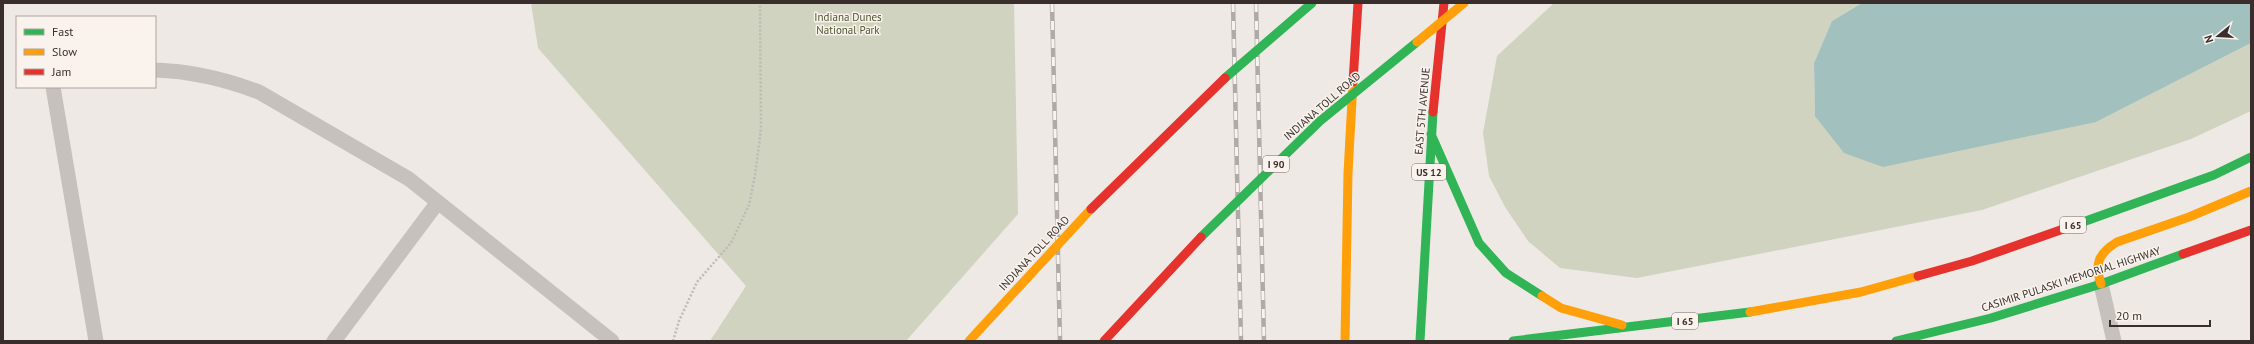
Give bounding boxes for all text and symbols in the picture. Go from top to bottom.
park label: Indiana Dunes National Park [814,10,882,37]
legend [16,16,156,88]
north arrow [2198,16,2238,56]
text: Fast [52,24,73,39]
text: N [2201,33,2216,45]
text: Slow [52,44,77,59]
text: Jam [51,64,71,79]
street label: EAST 5TH AVENUE [1411,67,1433,155]
street label: INDIANA TOLL ROAD [1281,69,1363,143]
road number: I 90 [1263,156,1289,172]
road number: US 12 [1412,164,1446,180]
street label: INDIANA TOLL ROAD [996,213,1072,293]
road number: I 65 [2060,217,2086,233]
street label: CASIMIR PULASKI MEMORIAL HIGHWAY [1980,243,2163,315]
scale bar [2110,302,2210,328]
text: 20 m [2116,308,2142,323]
road number: I 65 [1672,313,1698,329]

